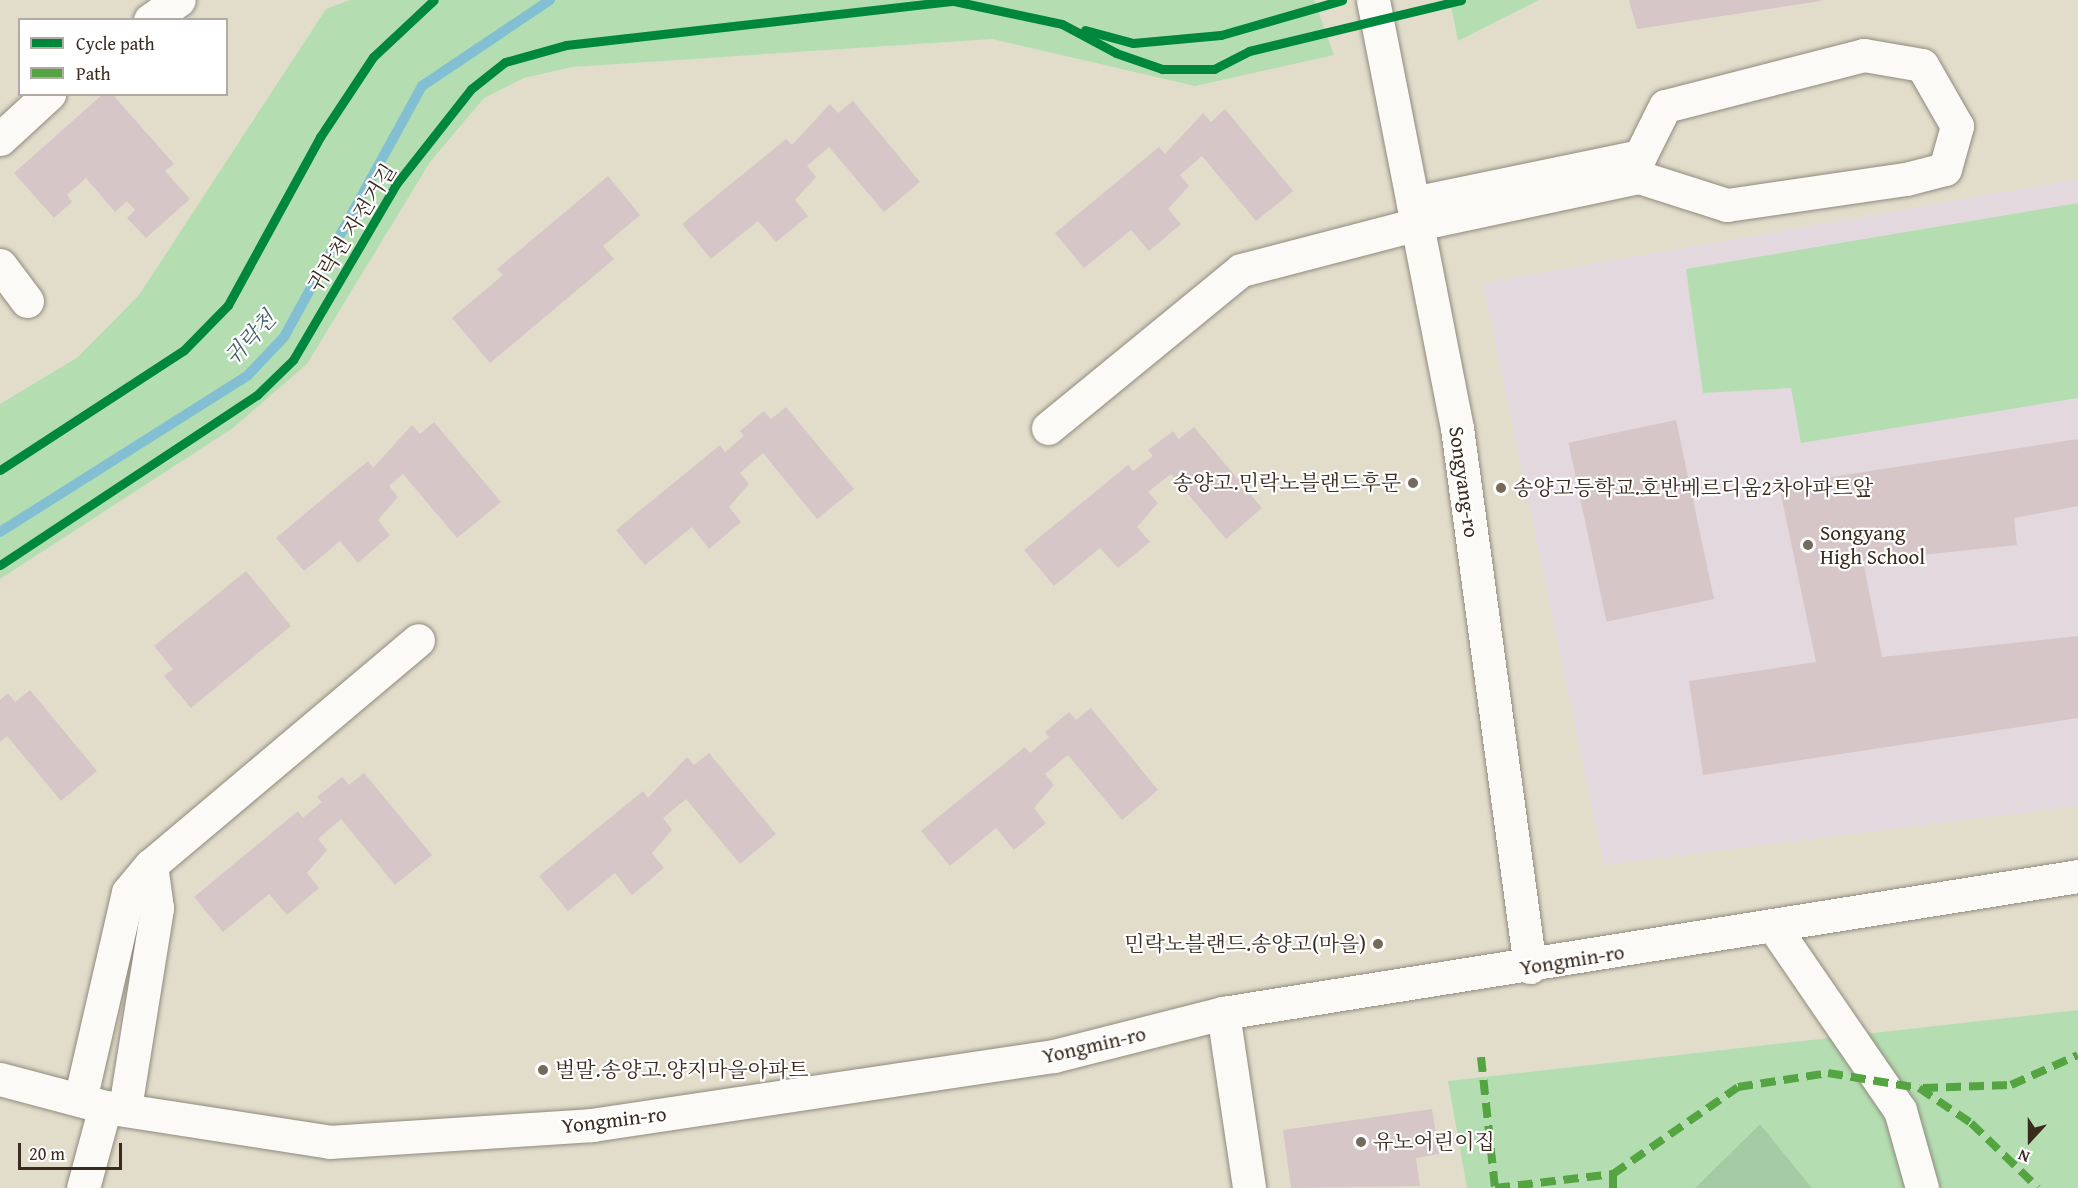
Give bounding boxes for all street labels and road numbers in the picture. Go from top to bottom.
street label: 귀락천 자전거길 [302,159,402,297]
street label: Songyang-ro [1444,425,1484,539]
street label: Yongmin-ro [1518,939,1626,981]
street label: Yongmin-ro [1040,1021,1148,1069]
street label: Yongmin-ro [560,1101,668,1139]

